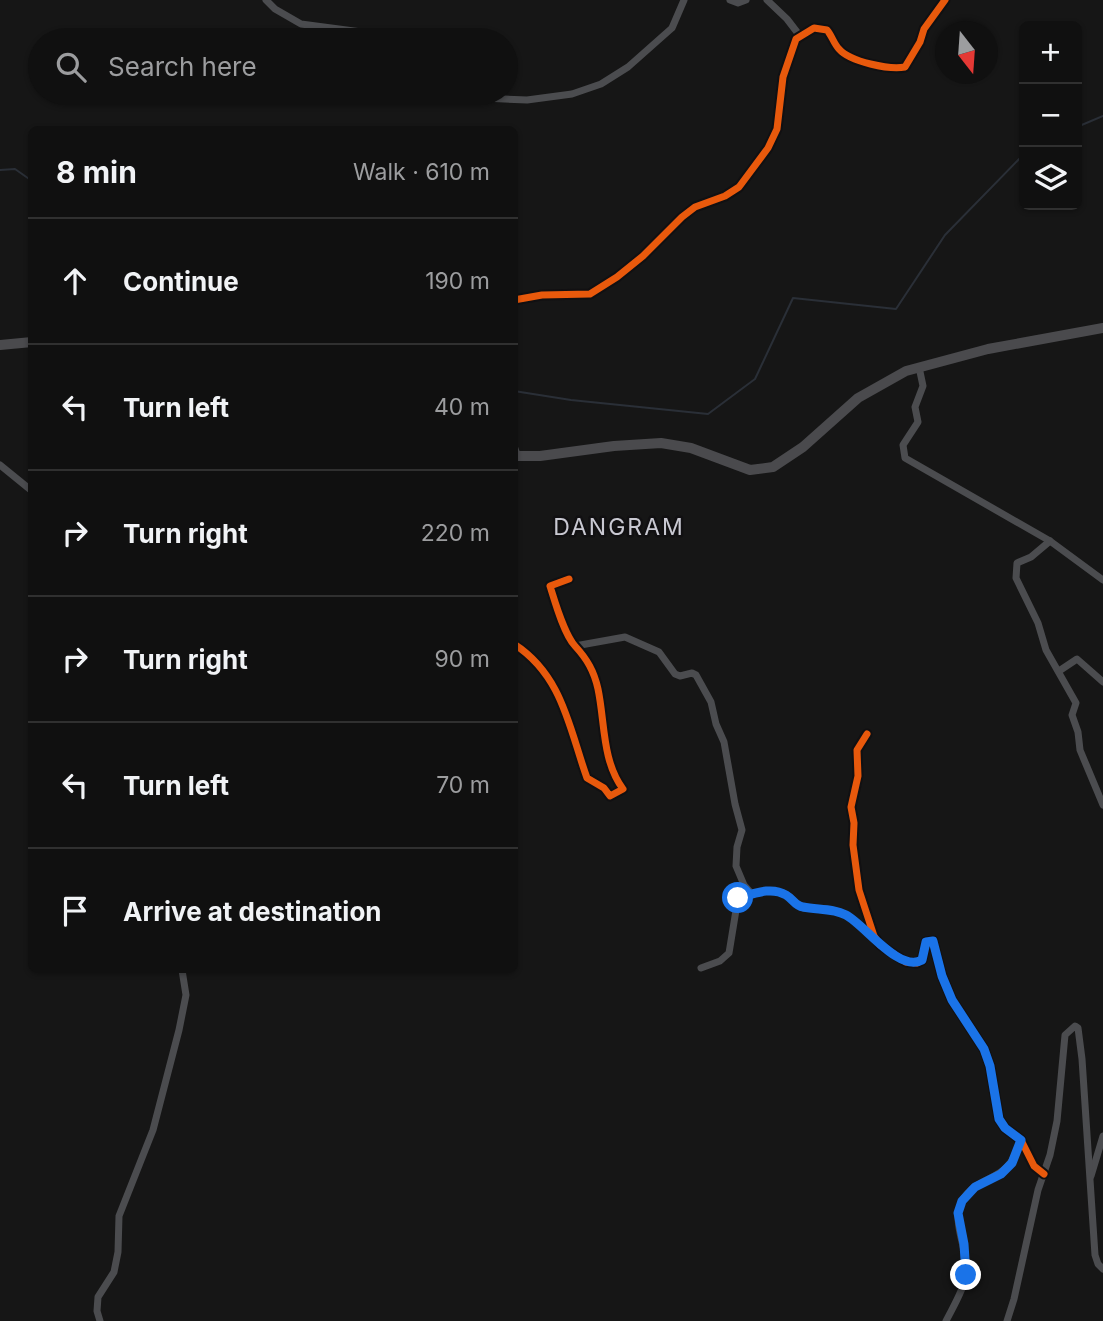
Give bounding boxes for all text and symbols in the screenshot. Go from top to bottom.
north arrow [935,21,998,84]
map controls [1019,21,1082,210]
button: + [1019,21,1082,84]
search box [28,28,518,105]
icon: search [52,48,90,86]
text: Search here [108,51,257,82]
button: − [1019,84,1082,147]
button: layers [1019,147,1082,210]
text: 8 min [56,154,137,190]
text: Walk · 610 m [353,158,490,186]
icon: ahead [56,262,94,300]
text: Continue [123,266,239,297]
text: 190 m [425,267,490,295]
icon: left [56,388,94,426]
text: Turn left [123,392,229,423]
text: 40 m [434,393,490,421]
district label: DANGRAM [553,513,685,541]
icon: right [56,514,94,552]
text: Turn right [123,518,248,549]
text: 220 m [421,519,490,547]
icon: right [56,640,94,678]
text: Turn right [123,644,248,675]
text: 90 m [435,645,490,673]
icon: left [56,766,94,804]
text: Turn left [123,770,229,801]
text: 70 m [436,771,490,799]
route start [722,882,753,913]
icon: arrive [56,892,94,930]
text: Arrive at destination [123,896,382,927]
route end [950,1259,981,1290]

